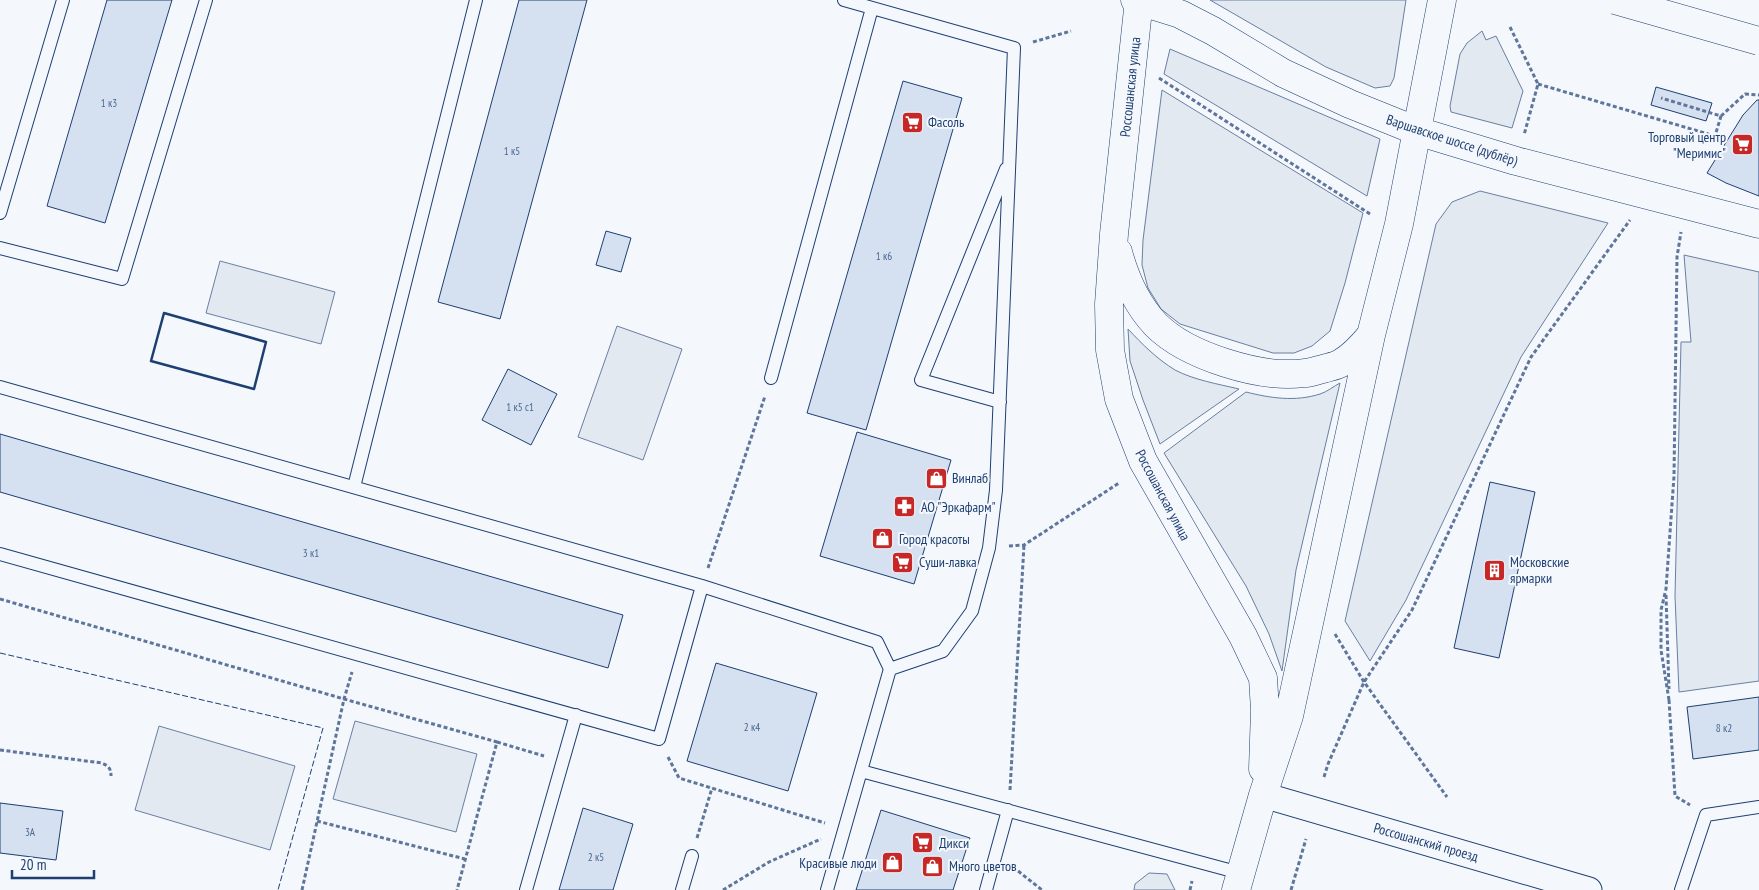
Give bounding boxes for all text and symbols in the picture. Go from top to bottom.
street label: Россошанская улица [1116,36,1144,138]
house number: 1 к3 [101,96,117,110]
supermarket icon: Фасоль [900,110,924,134]
street label: Варшавское шоссе (дублёр) [1384,110,1521,170]
place label: Фасоль [928,113,964,131]
place label: Торговый центр "Меримис" [1648,128,1726,162]
supermarket icon: Торговый центр "Меримис" [1730,133,1754,157]
house number: 1 к5 [504,144,520,158]
house number: 1 к6 [876,249,892,263]
house number: 1 к5 с1 [506,400,534,414]
street label: Россошанская улица [1131,446,1195,544]
shop icon: Винлаб [924,466,948,490]
place label: Винлаб [952,469,988,487]
pharmacy icon: АО "Эркафарм" [893,495,917,519]
place label: АО "Эркафарм" [921,498,996,516]
shop icon: Город красоты [871,527,895,551]
place label: Город красоты [899,530,970,548]
house number: 3 к1 [303,546,319,560]
supermarket icon: Суши-лавка [891,550,915,574]
place label: Суши-лавка [919,553,977,571]
place label: Московские ярмарки [1510,553,1569,587]
building icon: Московские ярмарки [1482,558,1506,582]
house number: 2 к4 [744,720,760,734]
house number: 8 к2 [1716,721,1732,735]
street label: Россошанский проезд [1372,818,1480,866]
house number: 3А [25,825,36,839]
supermarket icon: Дикси [911,831,935,855]
place label: Дикси [939,834,969,852]
scale bar [12,848,95,880]
house number: 2 к5 [588,850,604,864]
shop icon: Красивые люди [881,851,905,875]
place label: Красивые люди [799,854,877,872]
shop icon: Много цветов [921,854,945,878]
text: 20 m [20,855,46,874]
place label: Много цветов [949,857,1017,875]

